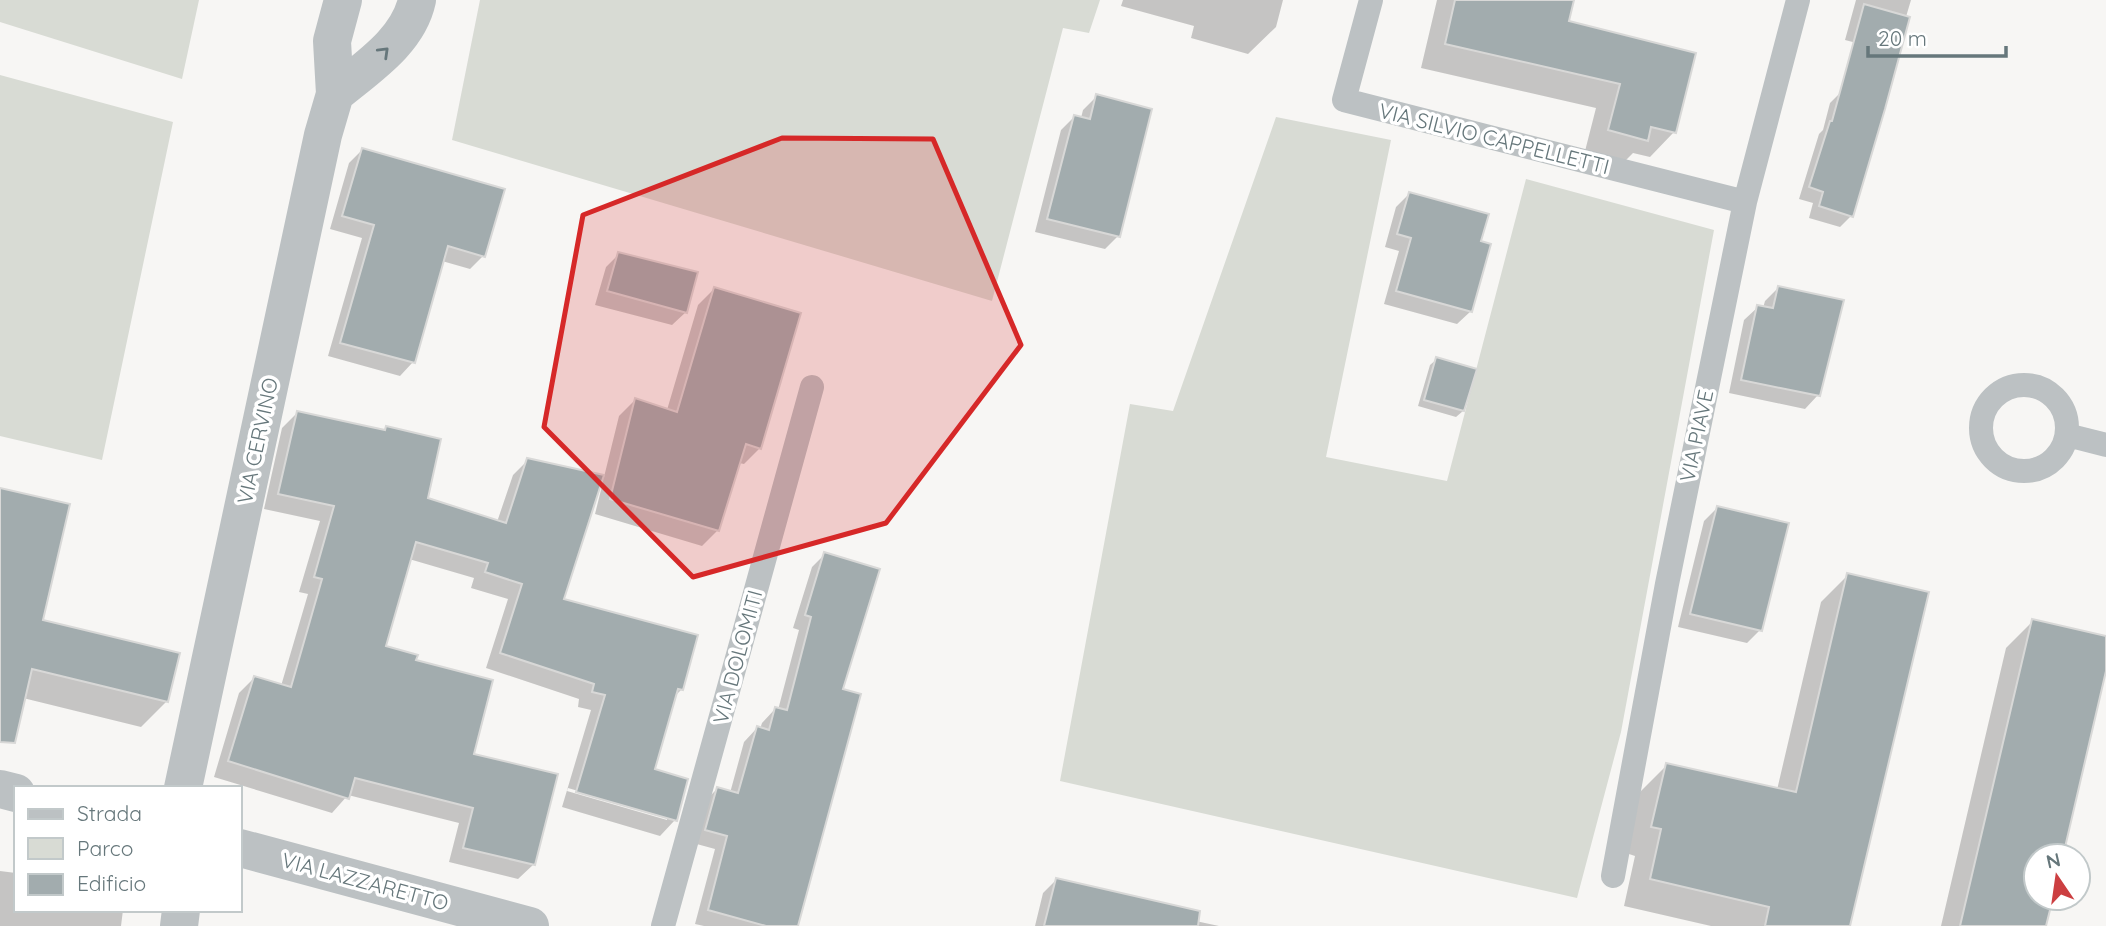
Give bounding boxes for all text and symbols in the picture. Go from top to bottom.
scale bar [1868,14,2006,58]
text: 20 m [1878,25,1927,51]
one-way arrow [375,48,388,61]
street label: VIA SILVIO CAPPELLETTI [1376,97,1612,179]
street label: VIA CERVINO [231,375,283,506]
street label: VIA PIAVE [1674,387,1718,484]
street label: VIA DOLOMITI [707,587,767,726]
legend [14,786,242,912]
text: Strada [77,800,142,826]
text: Parco [77,835,133,861]
north arrow [2022,842,2092,912]
street label: VIA LAZZARETTO [279,846,451,916]
text: N [2044,847,2063,874]
text: Edificio [77,870,146,896]

